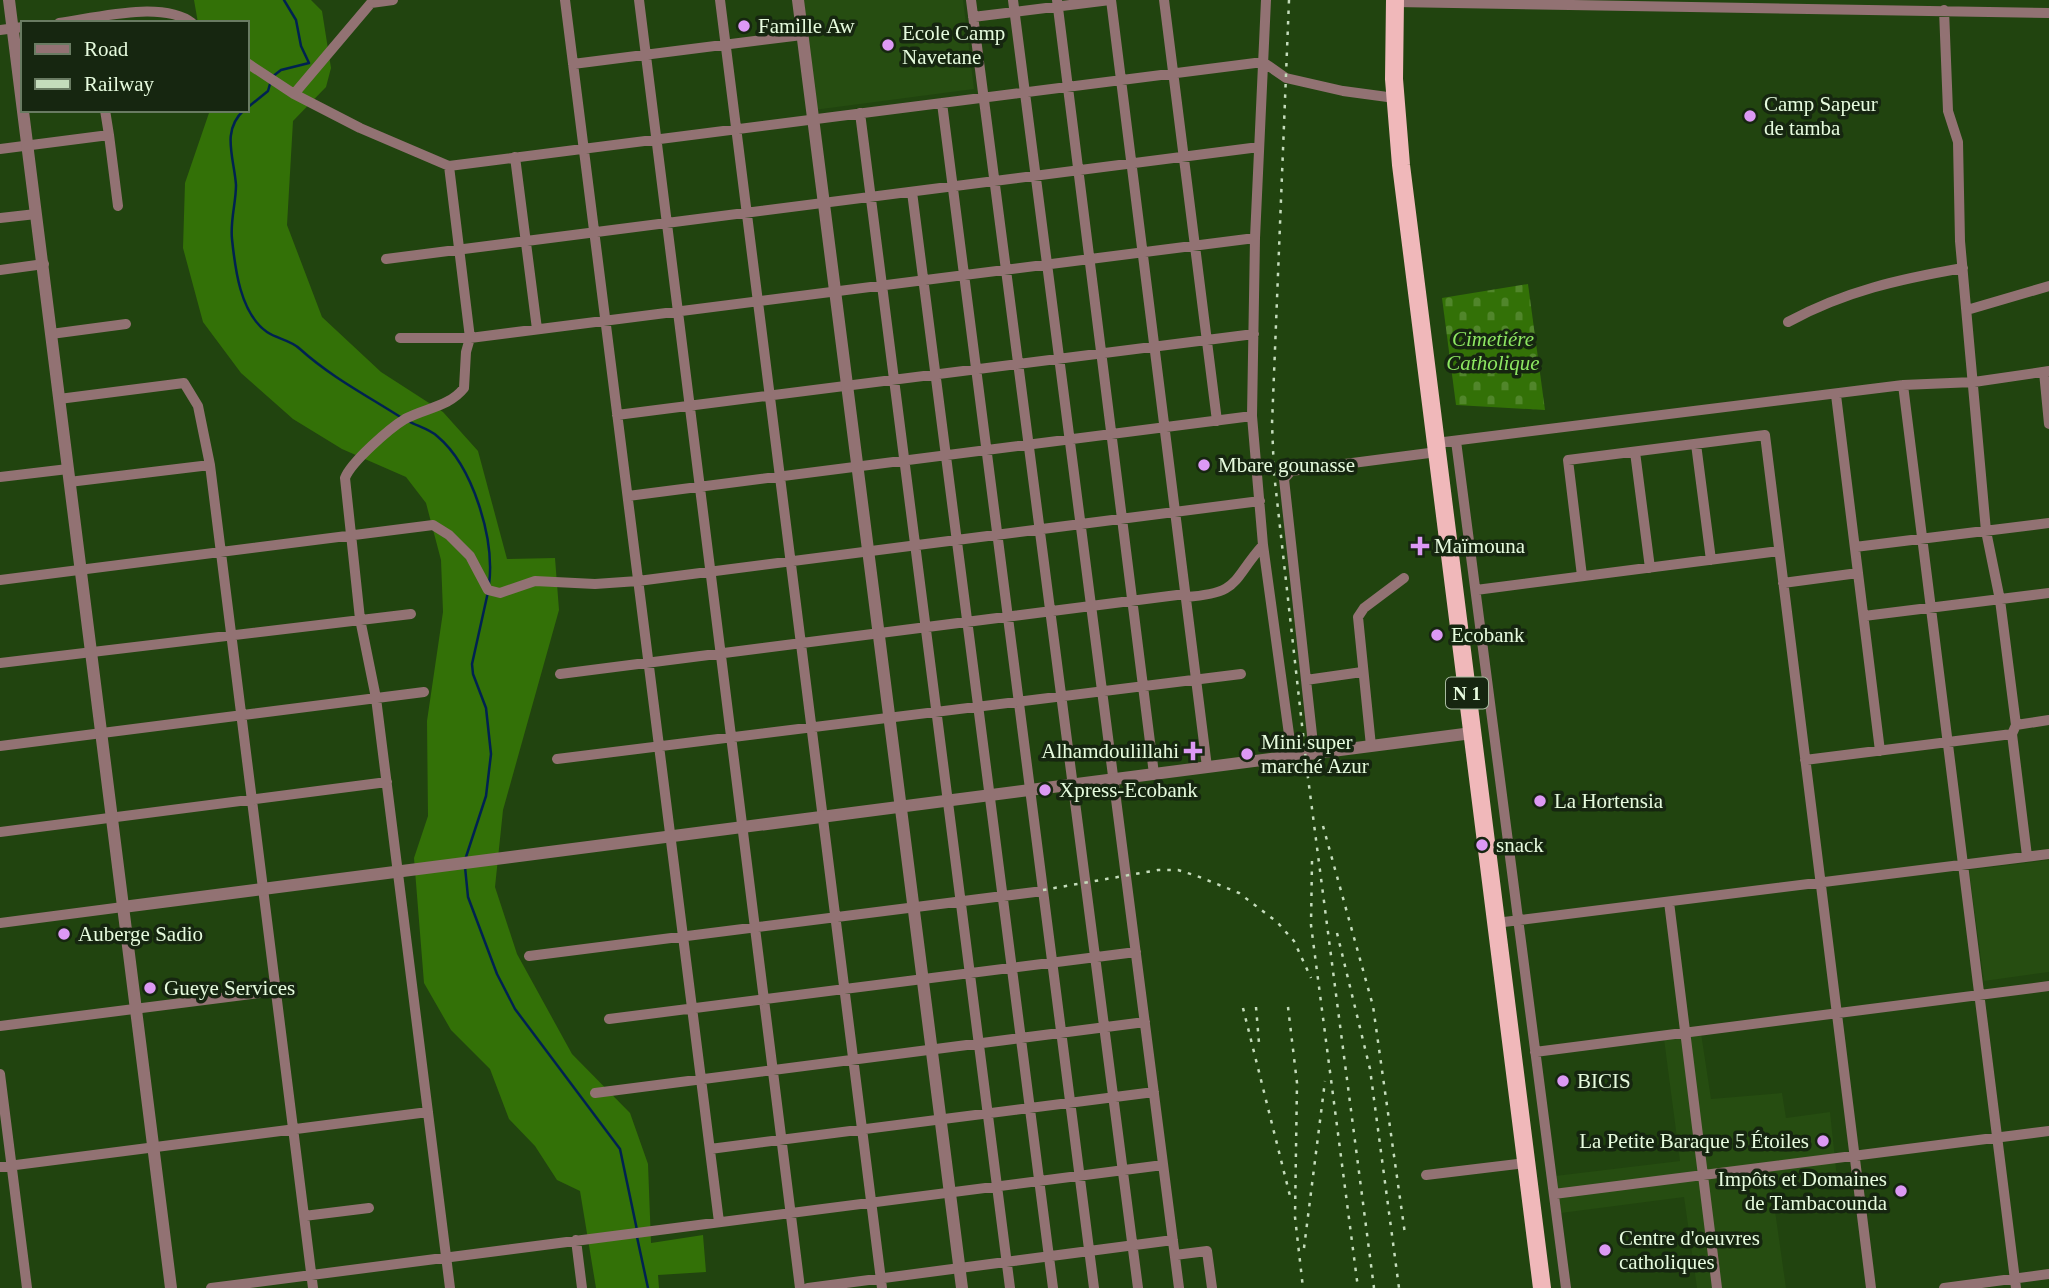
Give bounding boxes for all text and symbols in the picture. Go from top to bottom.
place label: Famille Aw [758,14,855,38]
marker: Famille Aw [736,18,752,34]
legend [21,21,248,112]
place label: Ecole Camp Navetane [902,21,1005,69]
text: Road [84,37,129,61]
marker: Ecole Camp Navetane [880,37,896,53]
text: Railway [84,72,154,96]
place label: Camp Sapeur de tamba [1764,92,1878,140]
marker: Camp Sapeur de tamba [1742,108,1758,124]
park label: Cimetiére Catholique [1446,327,1540,375]
place label: Mbare gounasse [1218,453,1355,477]
marker: Mbare gounasse [1196,457,1212,473]
place label: Maïmouna [1434,534,1526,558]
marker: Maïmouna [1412,538,1428,554]
place label: Ecobank [1451,623,1525,647]
marker: Ecobank [1429,627,1445,643]
road number: N 1 [1446,678,1488,708]
place label: Mini super marché Azur [1261,730,1369,778]
place label: Alhamdoulillahi [1041,739,1179,763]
marker: Alhamdoulillahi [1185,743,1201,759]
marker: Mini super marché Azur [1239,746,1255,762]
place label: Xpress-Ecobank [1059,778,1198,802]
marker: Xpress-Ecobank [1037,782,1053,798]
place label: La Hortensia [1554,789,1664,813]
marker: La Hortensia [1532,793,1548,809]
place label: snack [1496,833,1544,857]
marker: snack [1474,837,1490,853]
place label: Auberge Sadio [78,922,203,946]
marker: Auberge Sadio [56,926,72,942]
place label: Gueye Services [164,976,295,1000]
marker: Gueye Services [142,980,158,996]
place label: BICIS [1577,1069,1631,1093]
marker: BICIS [1555,1073,1571,1089]
place label: La Petite Baraque 5 Étoiles [1579,1129,1809,1153]
marker: La Petite Baraque 5 Étoiles [1815,1133,1831,1149]
place label: Impôts et Domaines de Tambacounda [1718,1167,1888,1215]
marker: Impôts et Domaines de Tambacounda [1893,1183,1909,1199]
place label: Centre d'oeuvres catholiques [1619,1226,1760,1274]
marker: Centre d'oeuvres catholiques [1597,1242,1613,1258]

